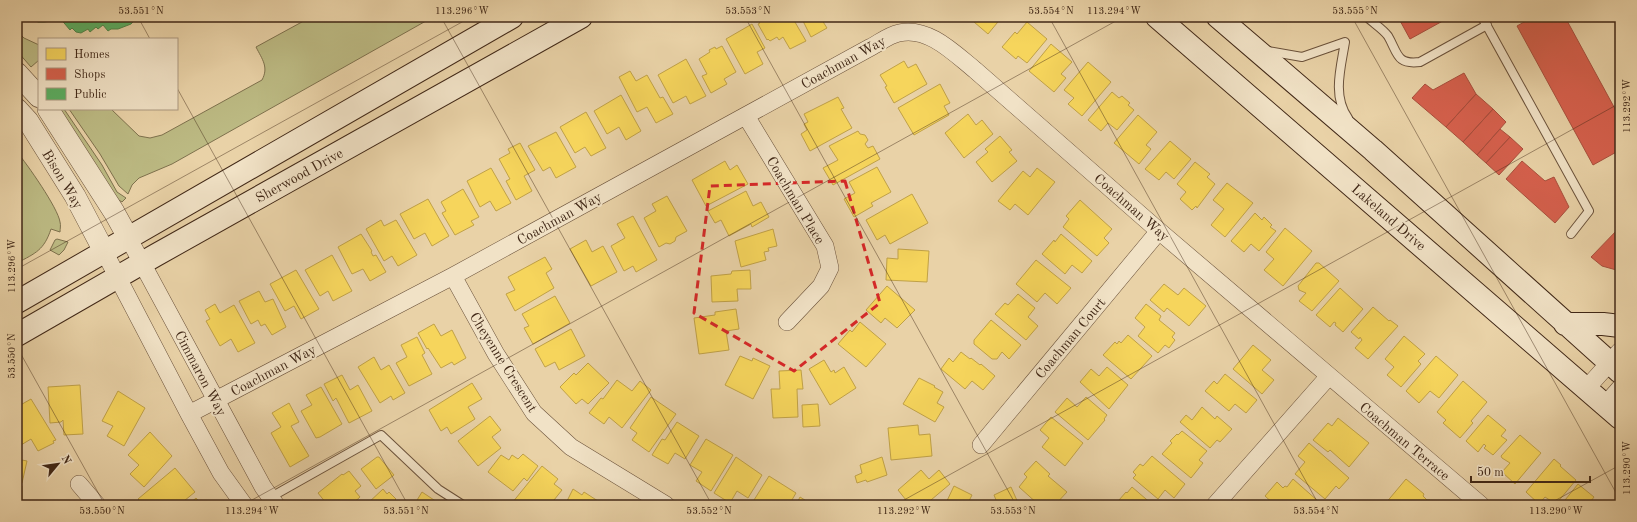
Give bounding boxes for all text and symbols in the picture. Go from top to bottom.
text: 53.551°N [118,6,164,16]
text: 113.296°W [435,6,489,16]
text: 53.553°N [725,6,771,16]
text: 53.554°N [1028,6,1074,16]
text: 113.294°W [1087,6,1141,16]
text: 53.555°N [1332,6,1378,16]
street label: Coachman Way [799,34,889,92]
legend [38,38,178,110]
text: Homes [74,49,110,61]
text: Shops [74,69,105,81]
text: 113.292°W [1622,79,1632,133]
text: Public [74,89,106,101]
street label: Sherwood Drive [253,146,345,206]
street label: Bison Way [39,148,85,212]
street label: Coachman Place [764,154,827,247]
street label: Coachman Way [1091,171,1172,244]
street label: Lakeland Drive [1349,182,1428,254]
street label: Coachman Way [515,190,605,248]
text: 113.296°W [7,239,17,293]
street label: Coachman Court [1033,295,1109,382]
street label: Cheyenne Crescent [467,310,540,415]
street label: Cimmaron Way [172,328,229,419]
text: 53.550°N [7,333,17,379]
street label: Coachman Way [228,342,319,399]
street label: Coachman Terrace [1357,400,1452,483]
text: 113.290°W [1622,441,1632,495]
north arrow [38,444,78,484]
text: N [59,454,73,467]
scale bar [1471,458,1590,484]
text: 50 m [1477,466,1504,479]
text: 53.550°N [79,506,125,516]
text: 113.294°W [225,506,279,516]
text: 53.551°N [383,506,429,516]
text: 53.552°N [686,506,732,516]
text: 113.292°W [877,506,931,516]
text: 53.553°N [990,506,1036,516]
text: 53.554°N [1293,506,1339,516]
text: 113.290°W [1529,506,1583,516]

